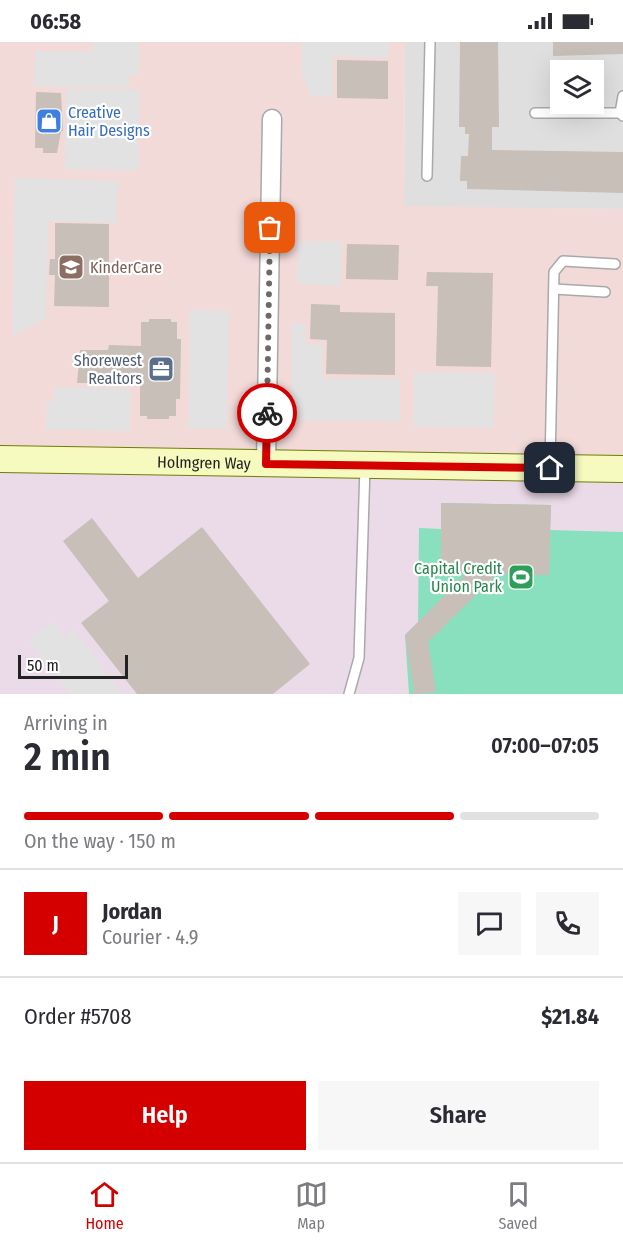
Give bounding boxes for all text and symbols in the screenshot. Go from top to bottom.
text: 06:58 [30,8,81,35]
map controls [550,60,604,114]
button: layers [550,60,604,114]
place label: Creative Hair Designs [68,103,150,140]
shop icon: Creative Hair Designs [34,106,64,136]
pin [244,202,295,253]
icon: bag [253,211,286,244]
school or university icon: KinderCare [56,252,86,282]
place label: KinderCare [90,258,162,277]
place label: Shorewest Realtors [74,351,143,388]
office icon: Shorewest Realtors [146,354,176,384]
courier [237,383,297,443]
icon: bike [251,397,284,430]
pin [524,442,575,493]
icon: home [533,451,566,484]
street label: Holmgren Way [157,453,252,473]
place label: Capital Credit Union Park [414,559,503,596]
sports icon: Capital Credit Union Park [506,562,536,592]
scale bar [18,652,128,680]
text: 50 m [27,656,59,675]
text: Arriving in [24,711,108,735]
text: 07:00–07:05 [491,732,599,759]
text: 2 min [24,734,111,780]
text: On the way · 150 m [24,829,176,853]
button: chat [458,892,521,955]
button: phone [536,892,599,955]
text: Jordan [102,898,162,925]
text: J [52,910,59,937]
text: Courier · 4.9 [102,925,198,949]
text: Order #5708 [24,1003,132,1030]
text: $21.84 [541,1003,599,1030]
button: Help [24,1081,306,1150]
button: Share [318,1081,599,1150]
tab: Home [85,1178,124,1233]
tab: Map [295,1178,328,1233]
tab: Saved [498,1178,538,1233]

